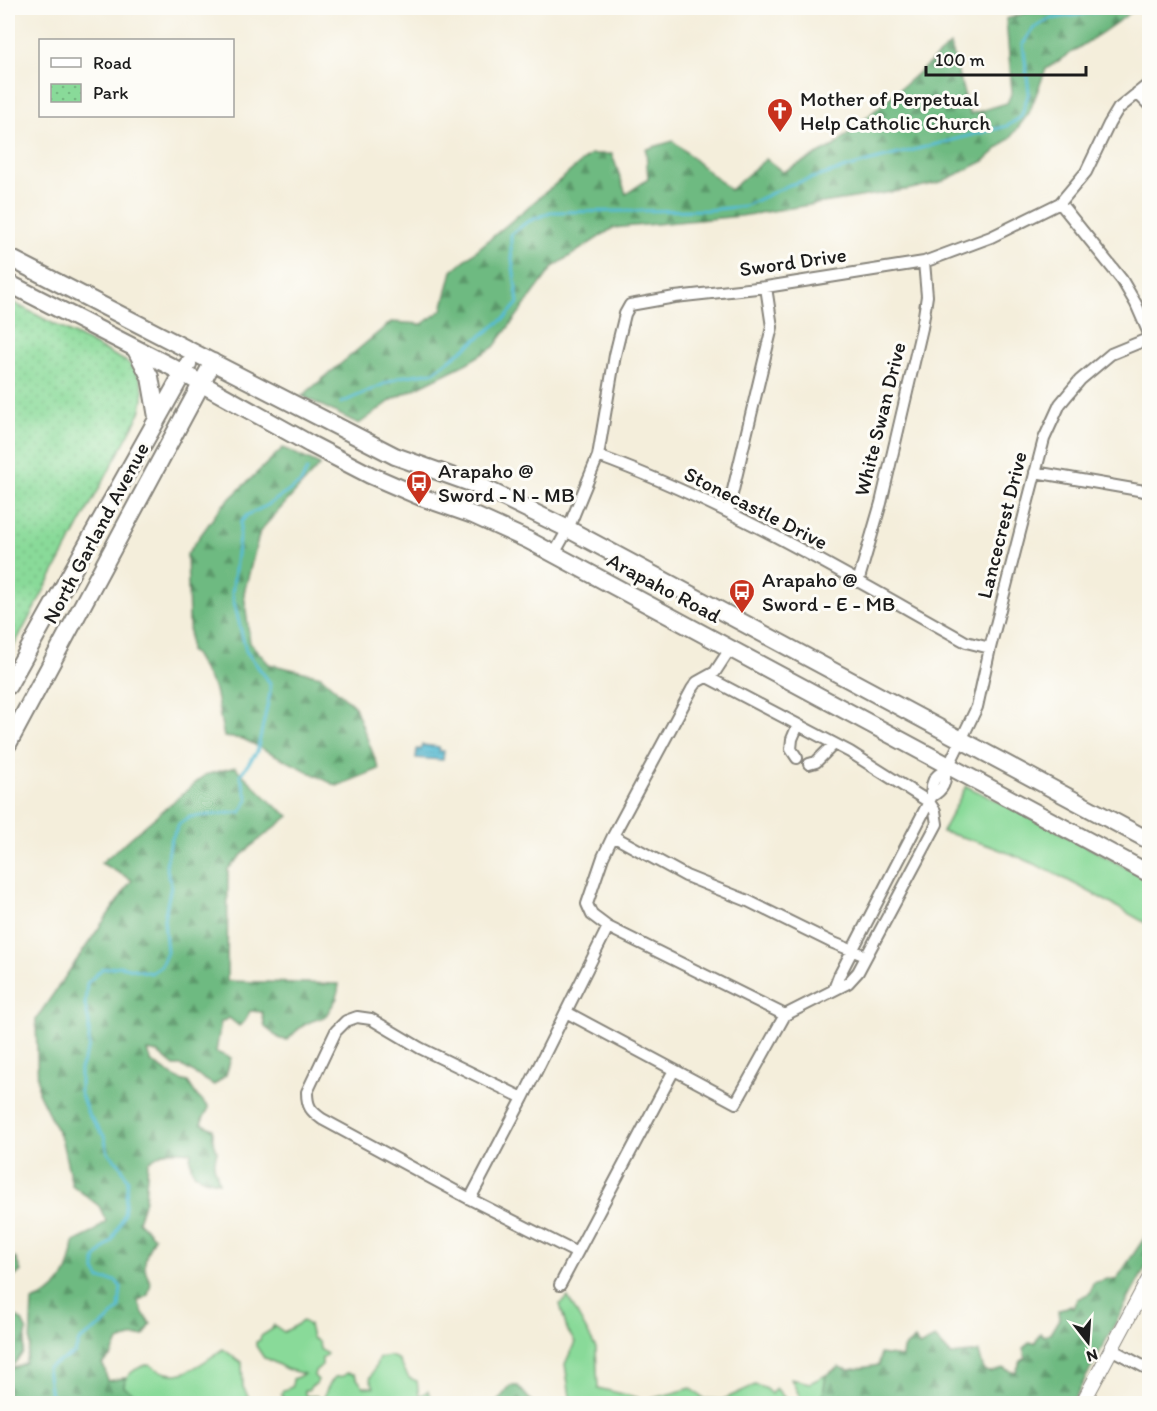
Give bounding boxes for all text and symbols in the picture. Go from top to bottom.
legend [39,39,234,117]
scale bar [926,39,1086,77]
text: 100 m [935,49,985,71]
text: Road [93,52,132,74]
text: Park [93,82,128,104]
place label: Mother of Perpetual Help Catholic Church [800,86,991,135]
church icon: Mother of Perpetual Help Catholic Church [765,96,795,134]
street label: Sword Drive [738,242,848,281]
street label: White Swan Drive [848,339,911,498]
street label: North Garland Avenue [37,438,154,628]
street label: Lancecrest Drive [971,449,1032,601]
place label: Arapaho @ Sword - N - MB [438,458,575,507]
street label: Stonecastle Drive [680,461,832,554]
bus stop icon: Arapaho @ Sword - N - MB [404,468,434,506]
street label: Arapaho Road [603,547,726,628]
place label: Arapaho @ Sword - E - MB [762,567,895,616]
bus stop icon: Arapaho @ Sword - E - MB [727,577,757,615]
north arrow [1058,1312,1118,1372]
text: N [1084,1345,1100,1367]

